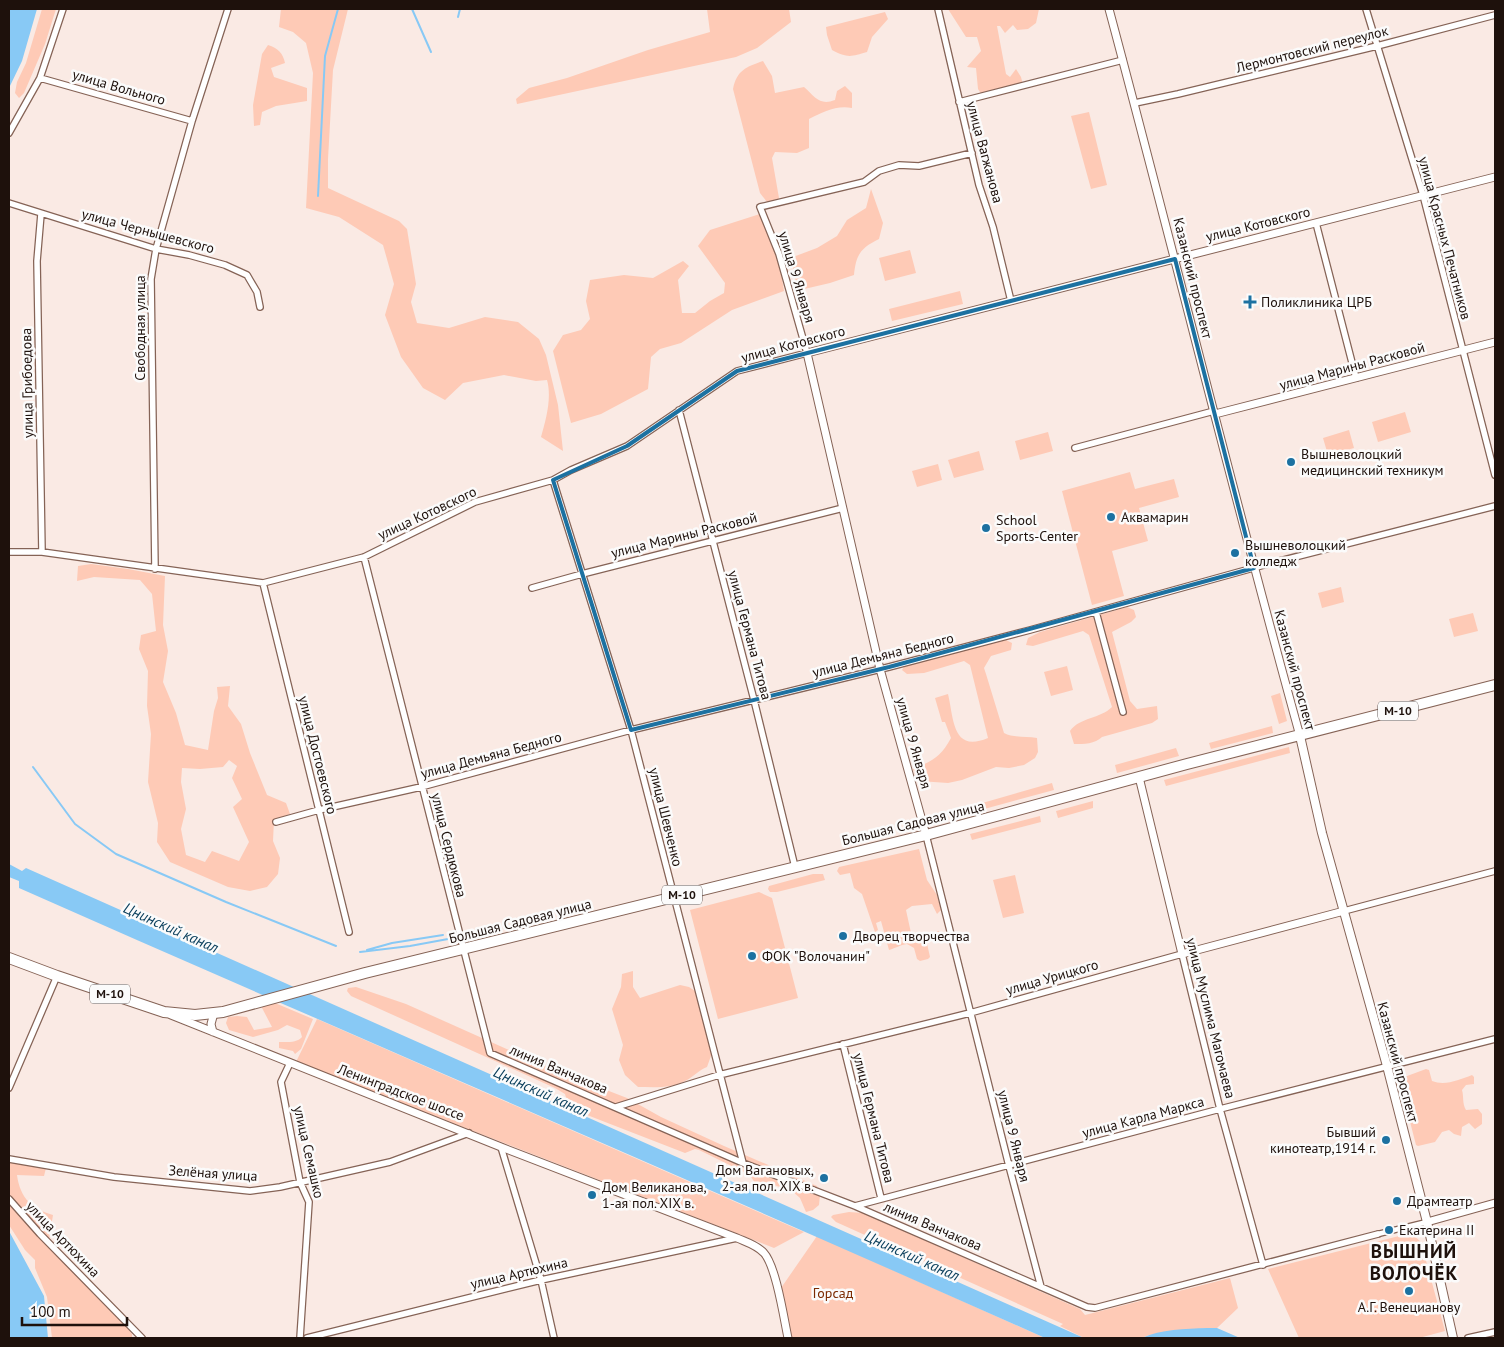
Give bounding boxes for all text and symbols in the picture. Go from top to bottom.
street label: Лермонтовский переулок [1233,21,1390,77]
street label: улица Вольного [70,65,168,109]
street label: улица Вагжанова [963,99,1007,205]
street label: улица Красных Печатников [1415,155,1475,322]
street label: улица Котовского [1204,202,1312,246]
street label: улица Чернышевского [80,205,216,257]
street label: Казанский проспект [1169,216,1217,341]
street label: улица 9 Января [775,229,819,325]
street label: Свободная улица [131,275,149,381]
place label: Поликлиника ЦРБ [1261,293,1372,311]
marker: Поликлиника ЦРБ [1243,295,1257,309]
street label: улица Котовского [739,321,847,367]
street label: улица Грибоедова [17,328,37,438]
street label: улица Марины Расковой [1277,338,1427,394]
place label: Вышневолоцкий медицинский техникум [1301,445,1443,479]
marker: Вышневолоцкий медицинский техникум [1285,456,1297,468]
street label: улица Котовского [375,482,479,544]
street label: улица Марины Расковой [609,508,759,562]
place label: Аквамарин [1121,508,1189,526]
place label: School Sports-Center [996,511,1078,545]
marker: Аквамарин [1105,511,1117,523]
marker: School Sports-Center [980,522,992,534]
place label: Вышневолоцкий колледж [1245,536,1346,570]
marker: Вышневолоцкий колледж [1229,547,1241,559]
street label: улица Германа Титова [724,568,776,702]
street label: Казанский проспект [1270,608,1320,733]
street label: улица Демьяна Бедного [810,629,956,681]
street label: улица Достоевского [295,694,341,816]
street label: улица 9 Января [892,695,936,791]
road number: М-10 [1378,701,1418,720]
street label: улица Демьяна Бедного [419,728,563,782]
street label: улица Шевченко [645,766,687,868]
street label: улица Сердюкова [427,791,471,899]
street label: Большая Садовая улица [840,797,986,849]
road number: М-10 [662,886,702,904]
street label: Большая Садовая улица [447,895,593,947]
water label: Цнинский канал [121,898,222,957]
place label: Дворец творчества [853,927,970,945]
marker: Дворец творчества [837,930,849,942]
street label: улица Муслима Магомаева [1182,936,1240,1100]
place label: ФОК "Волочанин" [762,947,870,965]
marker: ФОК "Волочанин" [746,950,758,962]
street label: улица Урицкого [1004,955,1100,999]
road number: М-10 [90,984,130,1004]
street label: Казанский проспект [1373,1000,1423,1125]
street label: линия Ванчакова [506,1040,611,1098]
street label: улица Германа Титова [849,1051,899,1185]
street label: Ленинградское шоссе [334,1059,467,1124]
water label: Цнинский канал [491,1062,592,1121]
street label: улица 9 Января [994,1088,1034,1184]
street label: улица Карла Маркса [1080,1092,1206,1142]
street label: улица Семашко [290,1104,328,1200]
place label: Бывший кинотеатр,1914 г. [1270,1123,1376,1157]
marker: Бывший кинотеатр,1914 г. [1380,1134,1392,1146]
street label: Зелёная улица [168,1161,258,1185]
place label: Дом Вагановых, 2-ая пол. XIX в. [716,1161,814,1195]
marker: Дом Вагановых, 2-ая пол. XIX в. [818,1172,830,1184]
place label: Дом Великанова, 1-ая пол. XIX в. [602,1178,707,1212]
marker: Дом Великанова, 1-ая пол. XIX в. [586,1189,598,1201]
place label: Драмтеатр [1407,1192,1472,1210]
marker: Драмтеатр [1391,1195,1403,1207]
street label: улица Артюхина [22,1197,104,1281]
street label: линия Ванчакова [880,1197,985,1255]
place label: Екатерина II [1399,1221,1474,1239]
marker: Екатерина II [1383,1224,1395,1236]
water label: Цнинский канал [862,1226,963,1285]
district label: ВЫШНИЙ ВОЛОЧЁК [1370,1239,1458,1285]
street label: улица Артюхина [469,1253,569,1293]
park label: Горсад [813,1284,854,1302]
marker: А.Г. Венецианову [1403,1285,1415,1297]
scale bar [22,1294,128,1326]
place label: А.Г. Венецианову [1358,1298,1461,1316]
text: 100 m [30,1302,71,1321]

